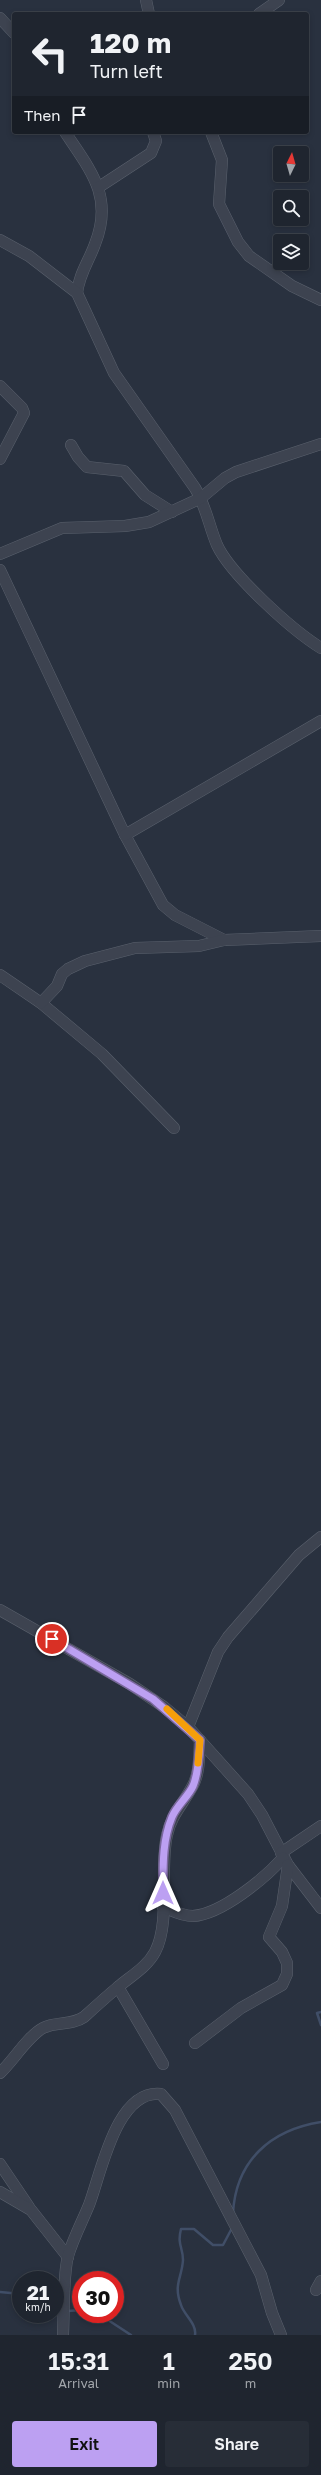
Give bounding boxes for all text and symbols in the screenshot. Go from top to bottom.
text: 120 m [90,26,171,59]
icon: left [24,28,76,80]
text: Turn left [90,60,163,82]
icon: arrive [68,104,90,126]
text: Then [24,106,60,124]
north arrow [273,146,309,182]
map controls [273,146,309,270]
button: search [273,190,309,226]
button: layers [273,234,309,270]
pin [35,1622,69,1656]
icon: arrive [41,1628,63,1650]
position arrow [142,1872,184,1914]
speed limit sign: 30 [72,2271,124,2323]
text: 21 [27,2280,49,2304]
text: km/h [25,2301,51,2313]
text: 15:31 [48,2346,109,2375]
text: 1 [163,2346,175,2375]
text: 250 [229,2346,273,2375]
text: Arrival [58,2375,99,2391]
text: min [157,2375,180,2391]
text: m [245,2375,256,2391]
button: Exit [12,2421,157,2467]
button: Share [165,2421,309,2467]

